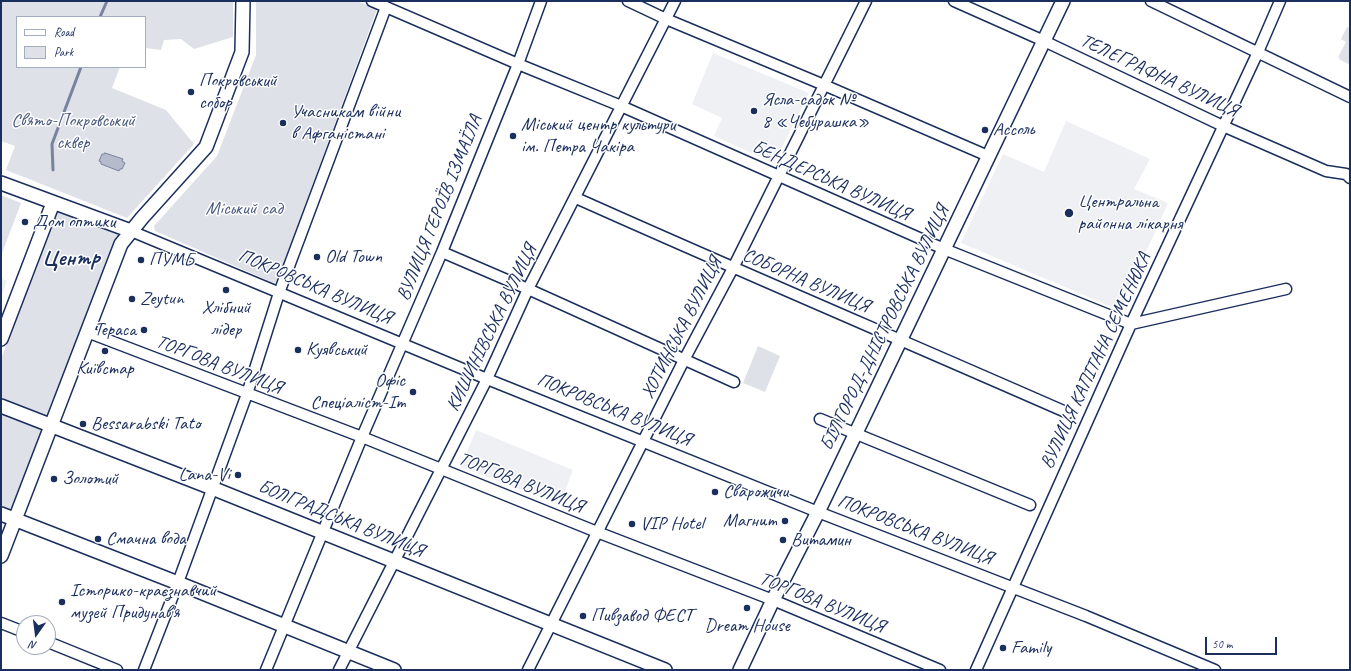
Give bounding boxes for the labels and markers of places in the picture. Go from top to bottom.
place label: Покровський собор [199,70,277,114]
marker: Покровський собор [186,87,196,97]
place label: Ясла-садок № 8 «Чебурашка» [762,89,869,133]
place label: Учасникам війни в Афганістані [291,101,400,145]
marker: Ясла-садок № 8 «Чебурашка» [749,106,759,116]
place label: Міський центр культури ім. Петра Чакіра [521,114,675,158]
marker: Учасникам війни в Афганістані [278,118,288,128]
place label: Ассоль [993,119,1035,141]
marker: Ассоль [980,125,990,135]
marker: Міський центр культури ім. Петра Чакіра [508,131,518,141]
place label: Центральна районна лікарня [1078,191,1182,235]
marker: Центральна районна лікарня [1063,207,1075,219]
place label: Дом оптики [33,211,115,233]
marker: Дом оптики [20,217,30,227]
place label: Old Town [325,246,382,268]
place label: ПУМБ [149,249,194,271]
marker: Old Town [312,252,322,262]
marker: ПУМБ [136,255,146,265]
marker: Хлібний лідер [221,285,231,295]
place label: Zeytun [140,288,184,310]
marker: Zeytun [127,294,137,304]
place label: Хлібний лідер [202,297,250,341]
place label: Тераса [94,319,136,341]
marker: Тераса [139,325,149,335]
place label: Куявський [306,339,367,361]
marker: Куявський [293,345,303,355]
marker: Київстар [100,346,110,356]
place label: Київстар [76,358,134,380]
place label: Офіс Спеціаліст-Іт [311,370,405,414]
marker: Офіс Спеціаліст-Іт [408,387,418,397]
place label: Bessarabski Tato [91,413,200,435]
marker: Bessarabski Tato [78,419,88,429]
place label: Lana-Vi [178,464,230,486]
place label: Золотий [62,468,118,490]
marker: Lana-Vi [233,470,243,480]
marker: Золотий [49,474,59,484]
place label: Сварожичи [723,481,788,503]
marker: Сварожичи [710,487,720,497]
place label: Магнит [723,510,777,532]
place label: VIP Hotel [640,513,704,535]
marker: Магнит [780,516,790,526]
marker: VIP Hotel [627,519,637,529]
place label: Смачна вода [106,528,186,550]
place label: Витамин [791,529,851,551]
marker: Смачна вода [93,534,103,544]
marker: Витамин [778,535,788,545]
place label: Історико-краєзнавчий музей Придунав'я [70,580,216,624]
marker: Історико-краєзнавчий музей Придунав'я [57,597,67,607]
marker: Dream House [742,603,752,613]
place label: Пивзавод ФЕСТ [591,605,693,627]
marker: Пивзавод ФЕСТ [578,611,588,621]
place label: Dream House [704,615,790,637]
place label: Family [1011,637,1051,659]
marker: Family [998,643,1008,653]

